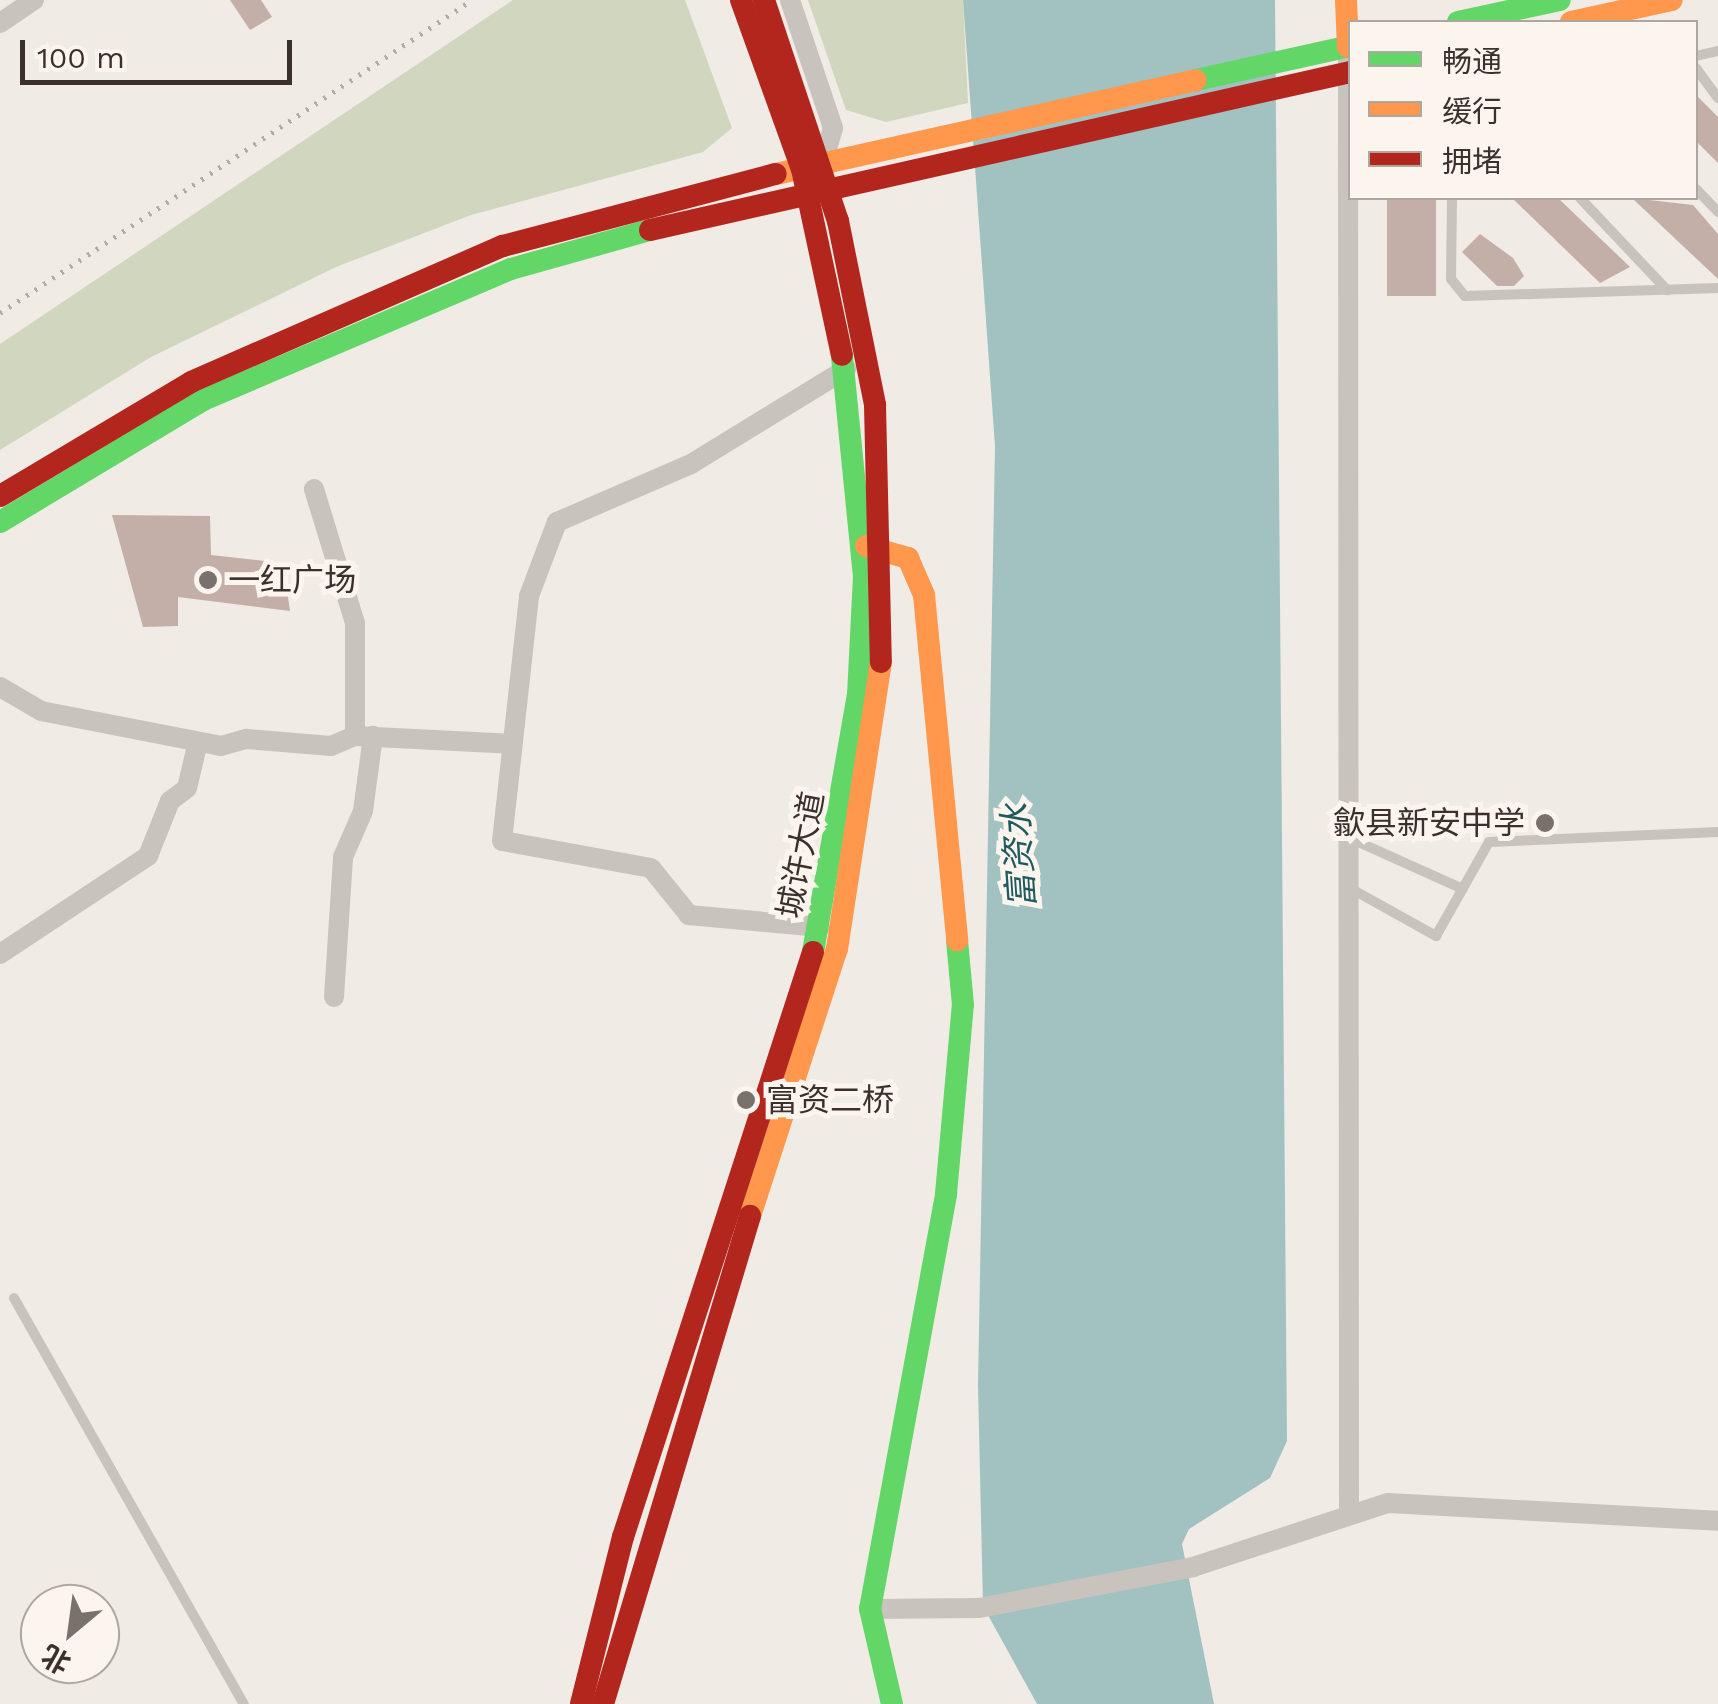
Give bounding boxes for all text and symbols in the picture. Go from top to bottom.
scale bar [25,20,298,82]
legend [1348,20,1698,200]
text: 100 m [37,40,125,75]
text: 畅通 [1442,44,1502,79]
text: 缓行 [1442,94,1502,129]
text: 拥堵 [1442,144,1502,179]
place label: 一红广场 [228,561,356,599]
marker: 一红广场 [197,569,219,591]
street label: 城许大道 [770,789,832,921]
water label: 富资水 [994,802,1044,910]
place label: 歙县新安中学 [1333,804,1525,842]
marker: 歙县新安中学 [1534,812,1556,834]
place label: 富资二桥 [766,1081,894,1119]
marker: 富资二桥 [735,1089,757,1111]
north arrow [20,1584,120,1684]
text: 北 [36,1638,76,1680]

